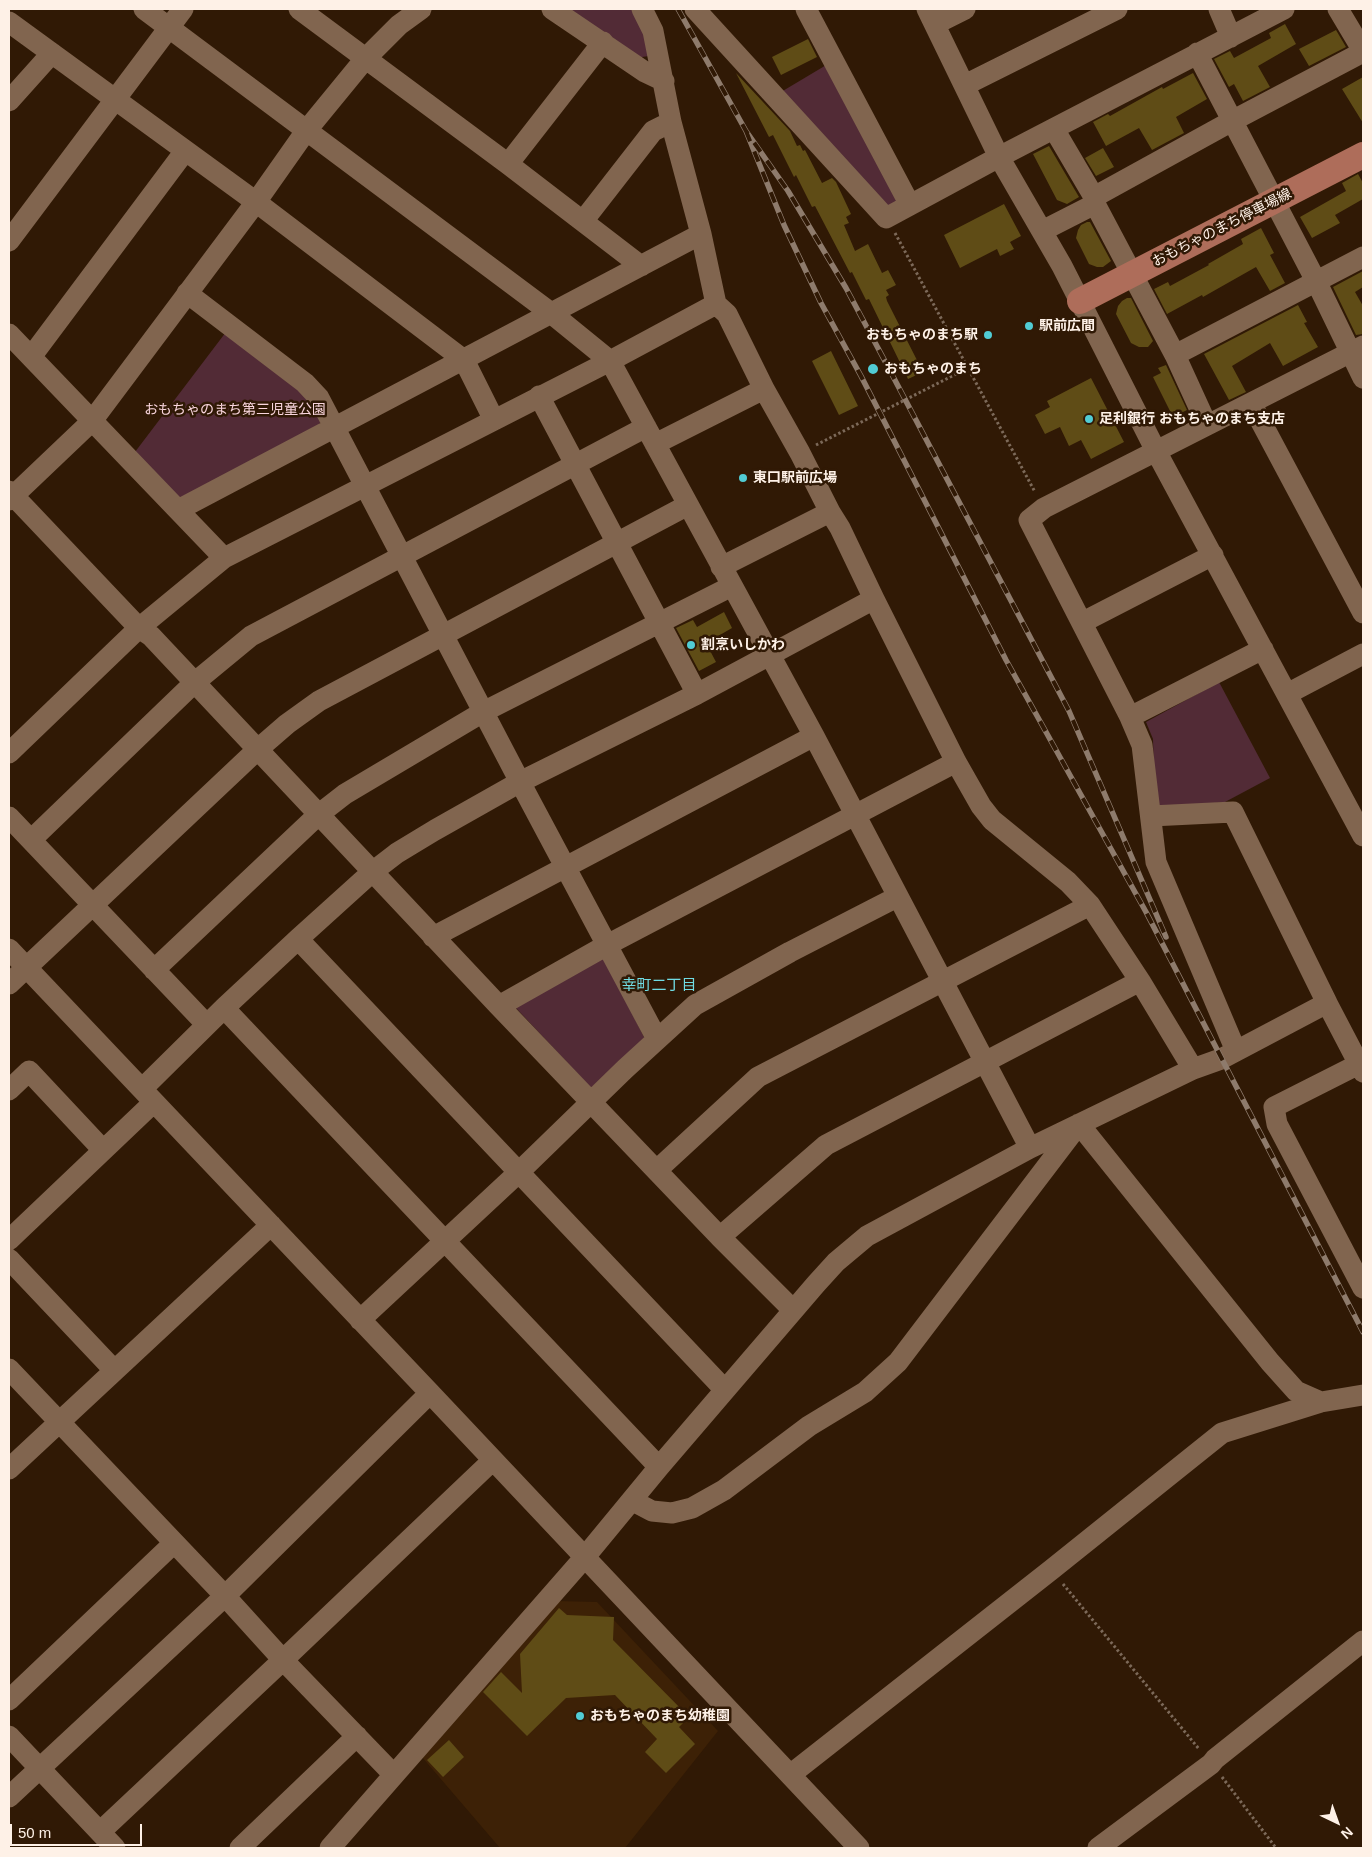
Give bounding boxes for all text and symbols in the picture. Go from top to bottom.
street label: おもちゃのまち停車場線 [1150,186,1294,270]
place label: 駅前広間 [1039,318,1095,334]
marker: 駅前広間 [1023,320,1035,332]
place label: おもちゃのまち駅 [866,327,978,343]
marker: おもちゃのまち駅 [982,329,994,341]
place label: おもちゃのまち [884,361,982,377]
marker: おもちゃのまち [866,362,880,376]
park label: おもちゃのまち第三児童公園 [144,402,326,418]
place label: 足利銀行 おもちゃのまち支店 [1099,411,1285,427]
marker: 足利銀行 おもちゃのまち支店 [1083,413,1095,425]
place label: 東口駅前広場 [753,470,837,486]
marker: 東口駅前広場 [737,472,749,484]
place label: 割烹いしかわ [701,637,785,653]
marker: 割烹いしかわ [685,639,697,651]
district label: 幸町二丁目 [622,977,696,995]
place label: おもちゃのまち幼稚園 [590,1708,730,1724]
marker: おもちゃのまち幼稚園 [574,1710,586,1722]
north arrow [1312,1797,1362,1847]
scale bar [12,1814,145,1846]
text: 50 m [18,1824,51,1841]
text: N [1338,1824,1356,1842]

